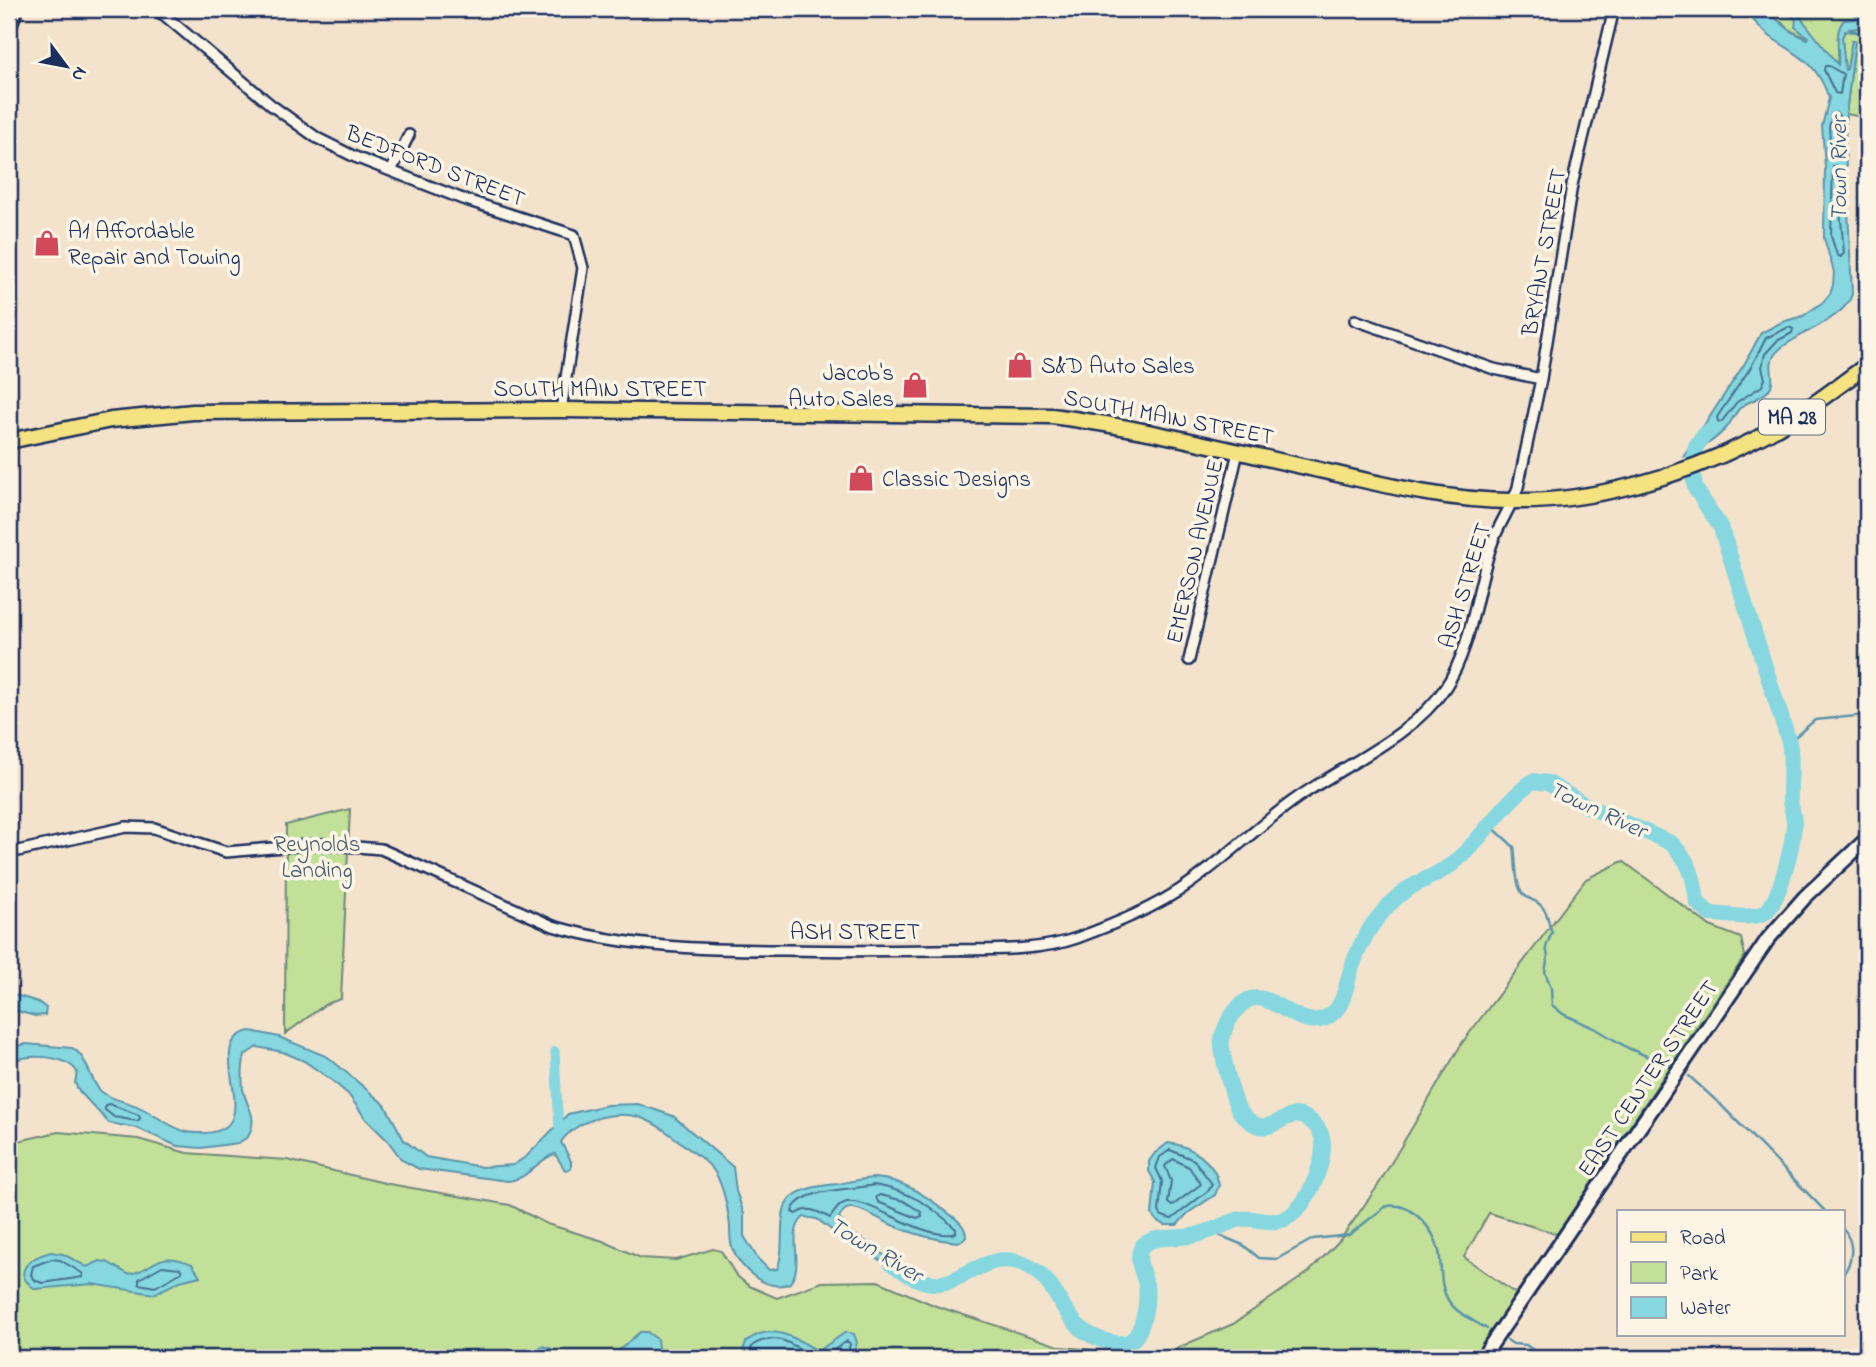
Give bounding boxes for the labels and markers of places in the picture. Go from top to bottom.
place label: A1 Affordable Repair and Towing [68,216,241,276]
shop icon: A1 Affordable Repair and Towing [32,228,62,258]
shop icon: S&D Auto Sales [1005,350,1035,380]
place label: S&D Auto Sales [1041,351,1195,384]
place label: Jacob's Auto Sales [788,358,894,417]
shop icon: Jacob's Auto Sales [900,370,930,400]
shop icon: Classic Designs [846,463,876,493]
place label: Classic Designs [882,464,1031,498]

